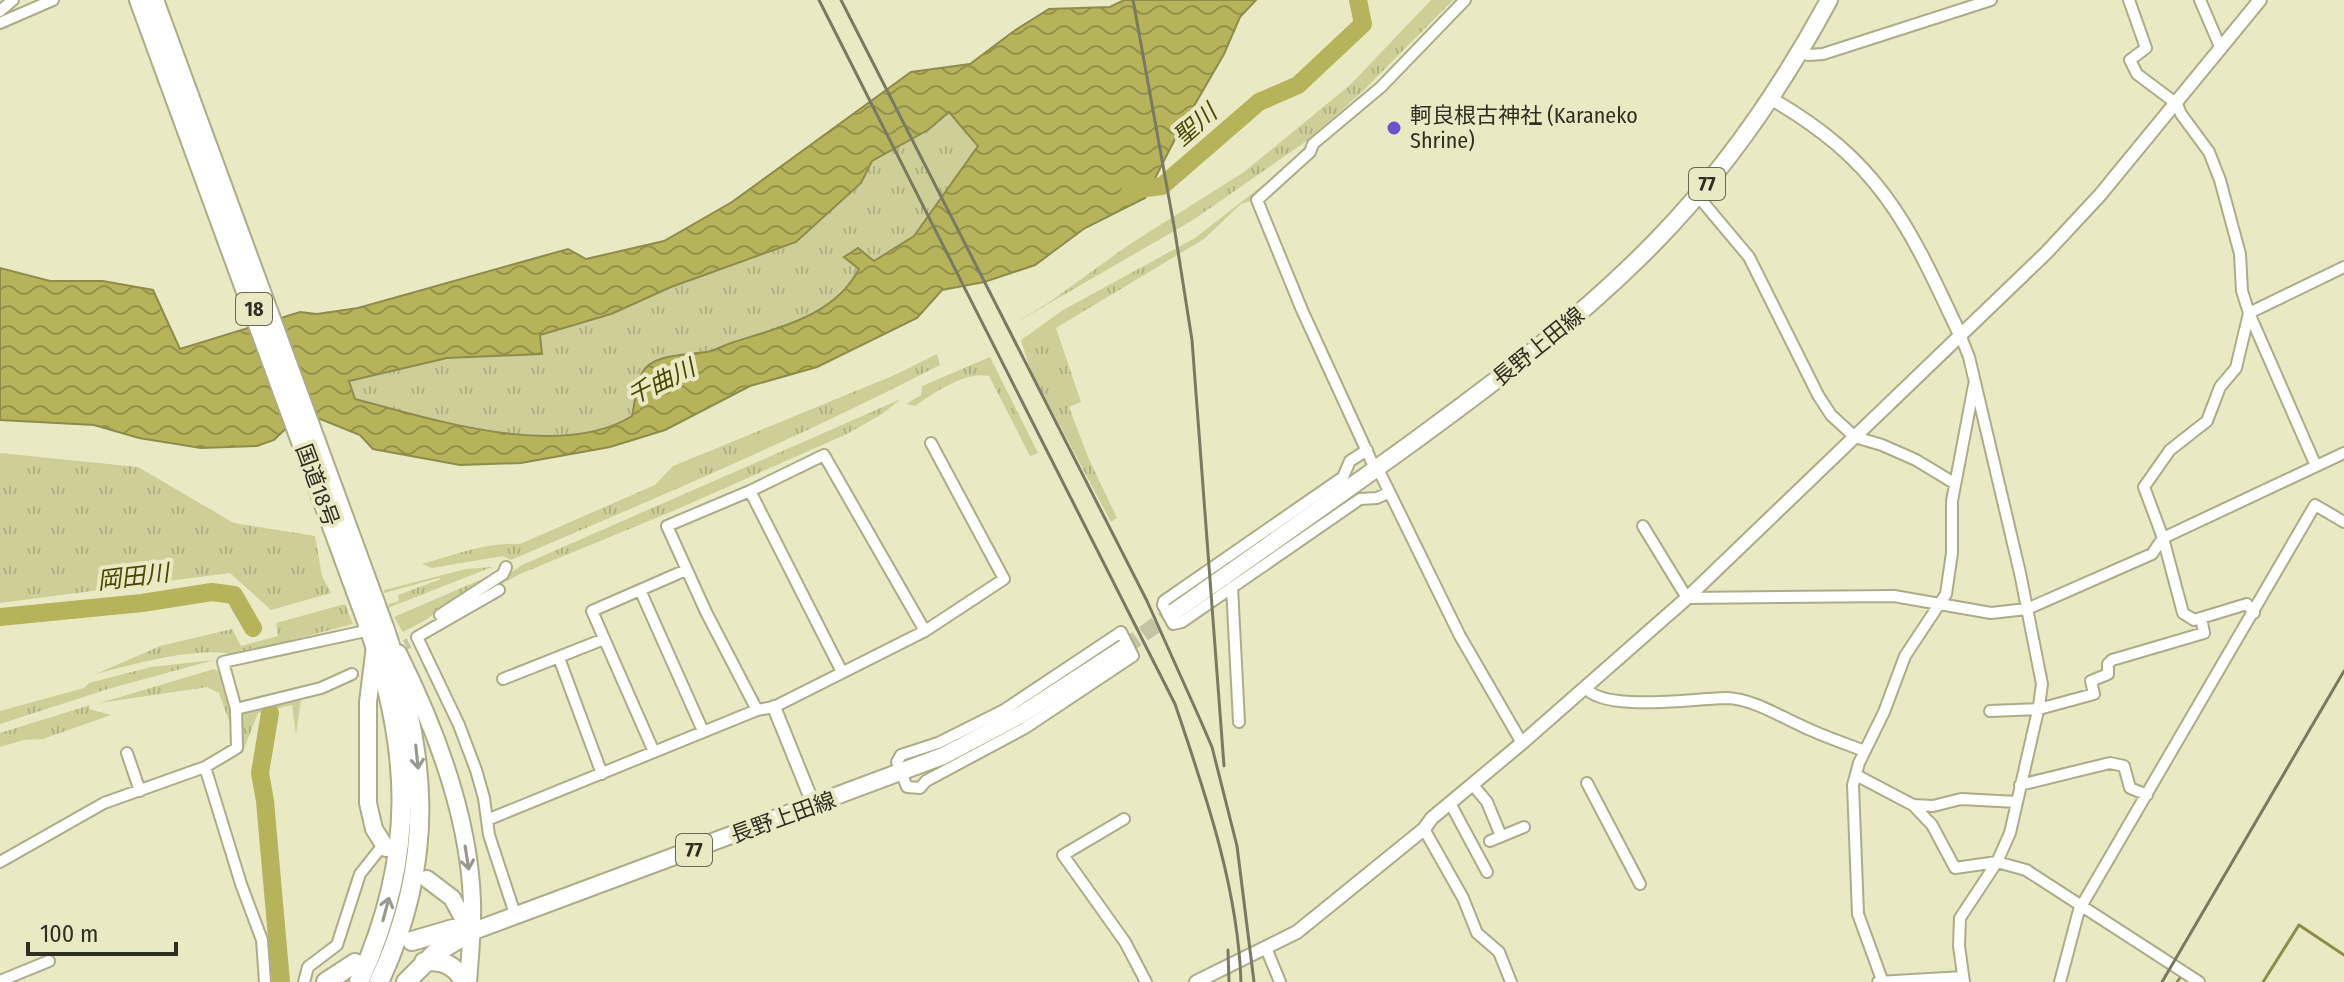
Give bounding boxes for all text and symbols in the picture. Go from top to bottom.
water label: 聖川 [1168,97,1225,151]
place label: 軻良根古神社 (Karaneko Shrine) [1410,102,1638,154]
marker: 軻良根古神社 (Karaneko Shrine) [1385,119,1403,137]
road number: 77 [1689,168,1725,200]
road number: 18 [236,293,272,325]
street label: 長野上田線 [1487,301,1590,391]
water label: 千曲川 [623,352,702,410]
street label: 国道18号 [290,440,345,530]
water label: 岡田川 [96,558,173,595]
one-way arrow [410,744,425,769]
street label: 長野上田線 [727,786,839,849]
road number: 77 [676,834,712,866]
one-way arrow [460,844,475,870]
one-way arrow [379,897,394,923]
scale bar [28,906,176,956]
text: 100 m [40,920,98,948]

